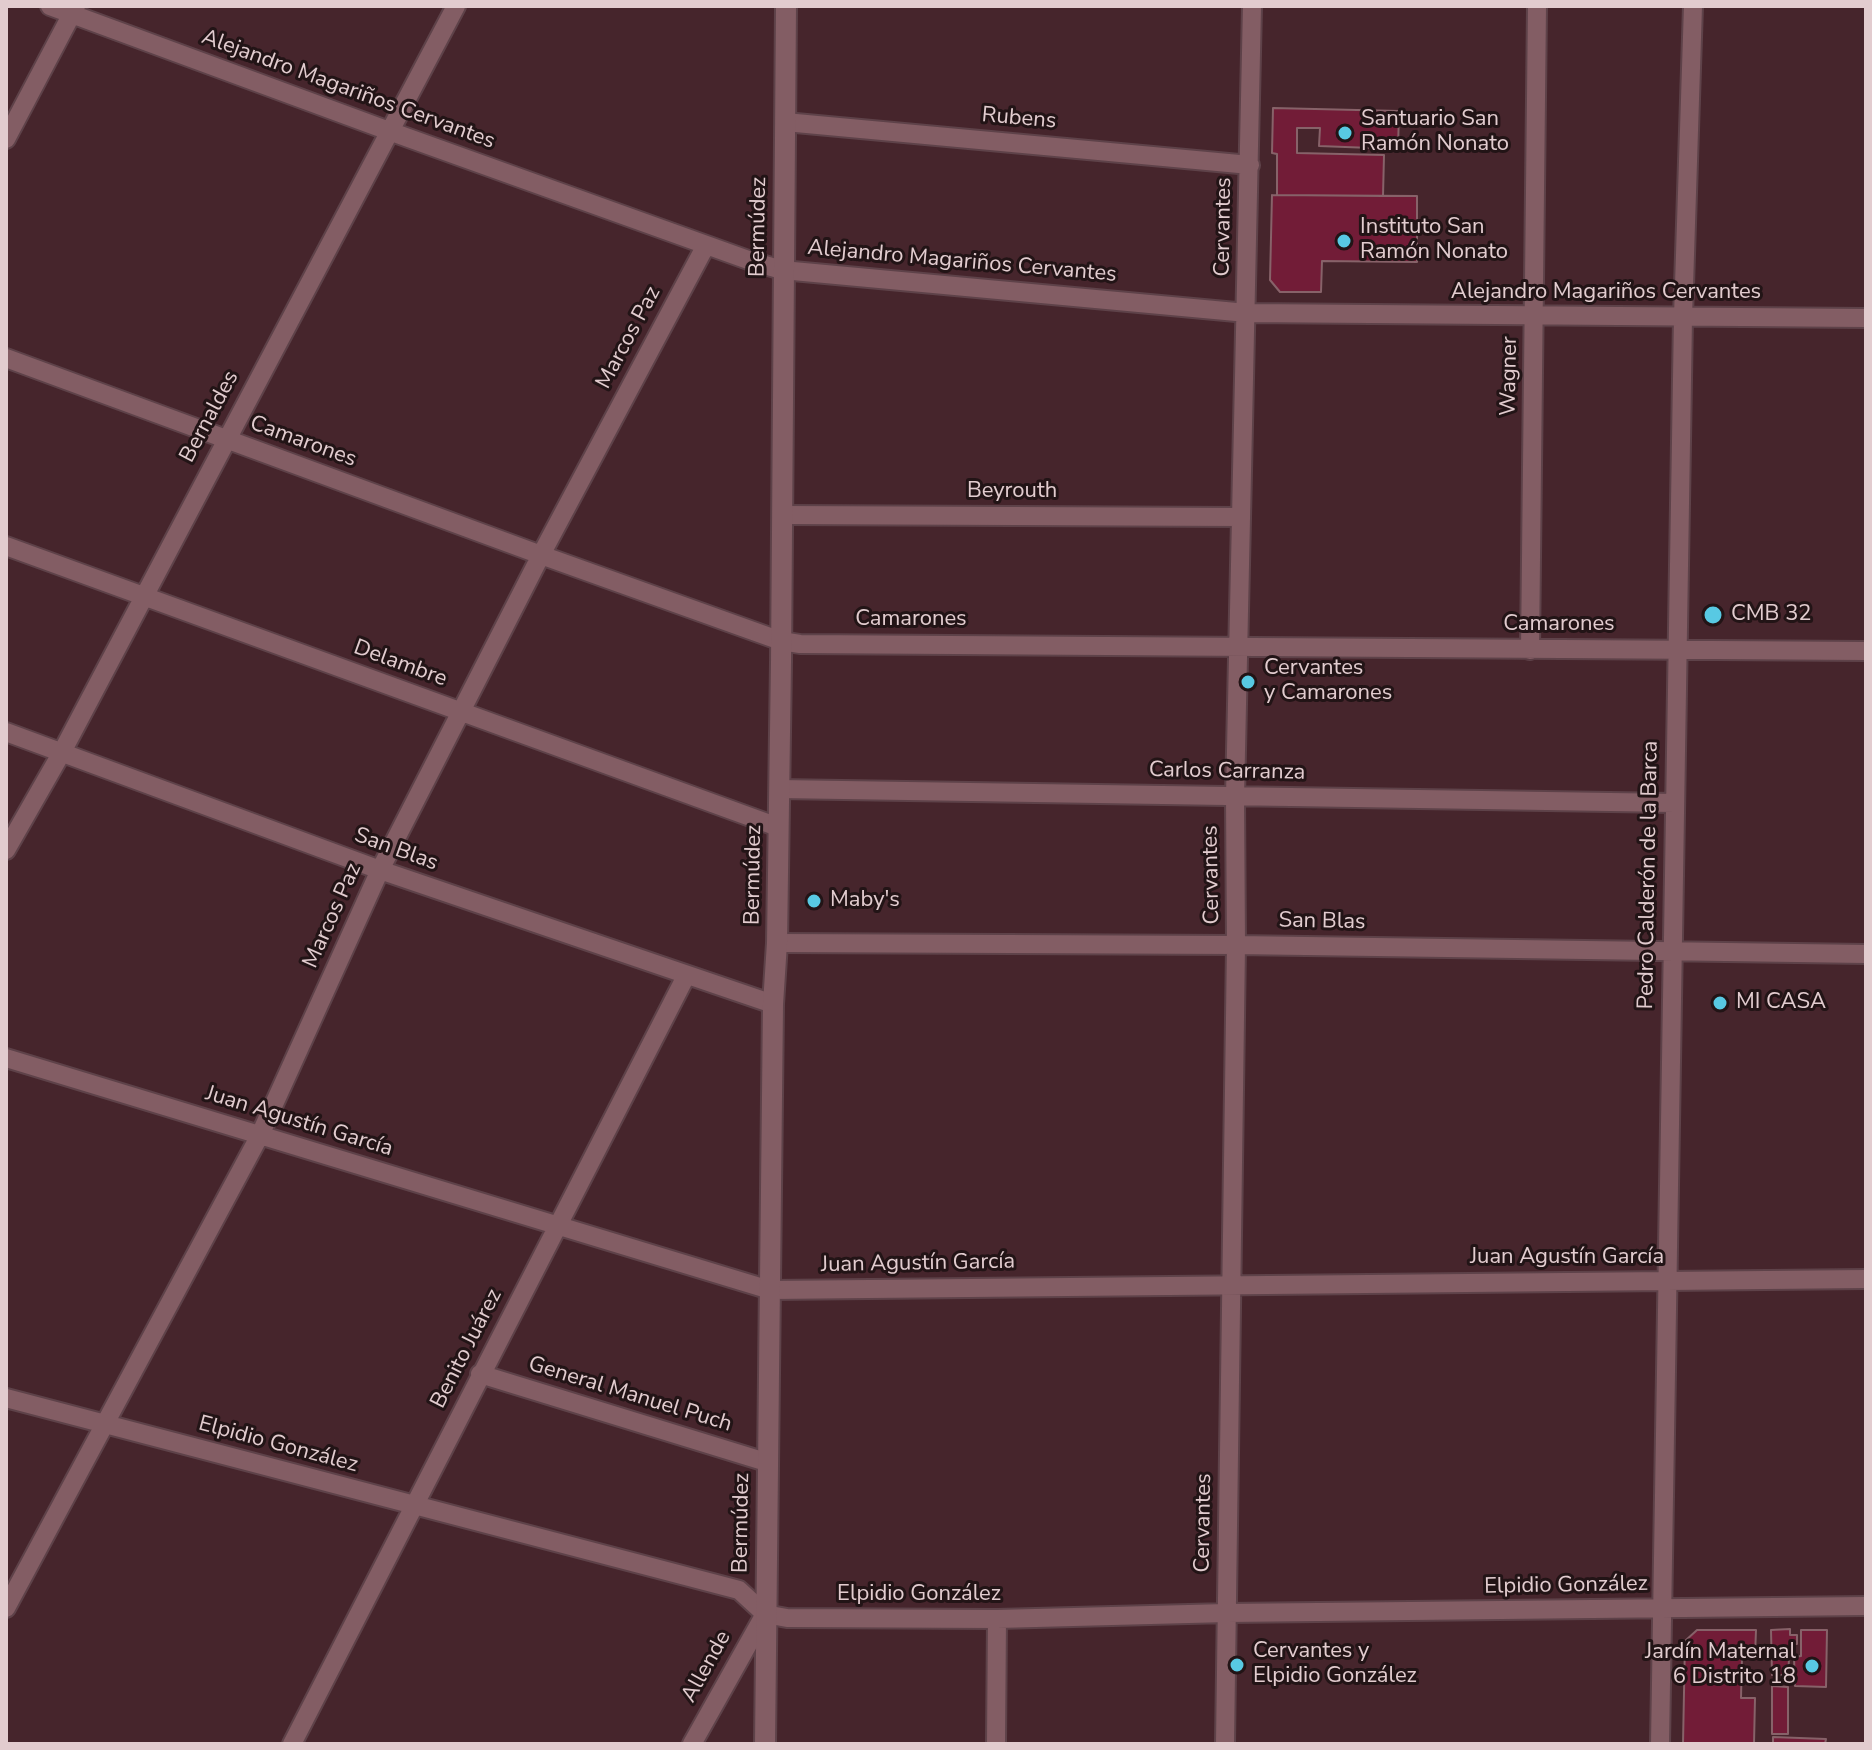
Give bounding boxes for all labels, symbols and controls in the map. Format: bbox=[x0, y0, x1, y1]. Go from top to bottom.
street label: Alejandro Magariños Cervantes bbox=[198, 25, 498, 155]
street label: Rubens bbox=[981, 103, 1057, 135]
place label: Santuario San Ramón Nonato bbox=[1361, 107, 1509, 158]
marker: Santuario San Ramón Nonato bbox=[1336, 124, 1354, 142]
street label: Bermúdez bbox=[745, 177, 773, 277]
street label: Cervantes bbox=[1210, 177, 1238, 277]
place label: Instituto San Ramón Nonato bbox=[1360, 215, 1508, 266]
marker: Instituto San Ramón Nonato bbox=[1335, 232, 1353, 250]
street label: Alejandro Magariños Cervantes bbox=[806, 235, 1118, 289]
street label: Alejandro Magariños Cervantes bbox=[1451, 280, 1761, 306]
street label: Marcos Paz bbox=[591, 282, 667, 394]
street label: Wagner bbox=[1496, 336, 1524, 416]
street label: Bernaldes bbox=[175, 367, 245, 467]
street label: Camarones bbox=[246, 411, 360, 473]
street label: Beyrouth bbox=[967, 479, 1057, 505]
place label: CMB 32 bbox=[1731, 602, 1812, 628]
marker: CMB 32 bbox=[1702, 604, 1724, 626]
street label: Camarones bbox=[855, 607, 967, 633]
street label: Camarones bbox=[1503, 612, 1615, 638]
street label: Delambre bbox=[350, 635, 450, 693]
place label: Cervantes y Camarones bbox=[1264, 656, 1392, 708]
marker: Cervantes y Camarones bbox=[1239, 673, 1257, 691]
street label: Pedro Calderón de la Barca bbox=[1633, 740, 1665, 1010]
street label: Carlos Carranza bbox=[1149, 757, 1305, 787]
street label: San Blas bbox=[351, 823, 441, 877]
street label: Bermúdez bbox=[740, 825, 768, 925]
street label: Cervantes bbox=[1198, 825, 1226, 925]
street label: Marcos Paz bbox=[298, 860, 368, 972]
place label: Maby's bbox=[830, 888, 900, 914]
marker: Maby's bbox=[805, 892, 823, 910]
street label: San Blas bbox=[1278, 908, 1366, 936]
place label: MI CASA bbox=[1736, 990, 1826, 1016]
marker: MI CASA bbox=[1711, 994, 1729, 1012]
street label: Juan Agustín García bbox=[202, 1081, 396, 1163]
street label: Juan Agustín García bbox=[1470, 1245, 1664, 1271]
street label: Juan Agustín García bbox=[821, 1249, 1015, 1279]
street label: Benito Juárez bbox=[426, 1285, 508, 1413]
street label: General Manuel Puch bbox=[525, 1351, 735, 1439]
street label: Elpidio González bbox=[195, 1411, 361, 1479]
street label: Bermúdez bbox=[728, 1473, 756, 1573]
street label: Cervantes bbox=[1190, 1473, 1218, 1573]
street label: Elpidio González bbox=[1484, 1571, 1648, 1601]
street label: Elpidio González bbox=[837, 1582, 1001, 1608]
street label: Allende bbox=[677, 1627, 737, 1707]
place label: Cervantes y Elpidio González bbox=[1253, 1639, 1417, 1690]
place label: Jardín Maternal 6 Distrito 18 bbox=[1645, 1640, 1796, 1692]
marker: Cervantes y Elpidio González bbox=[1228, 1656, 1246, 1674]
marker: Jardín Maternal 6 Distrito 18 bbox=[1803, 1657, 1821, 1675]

